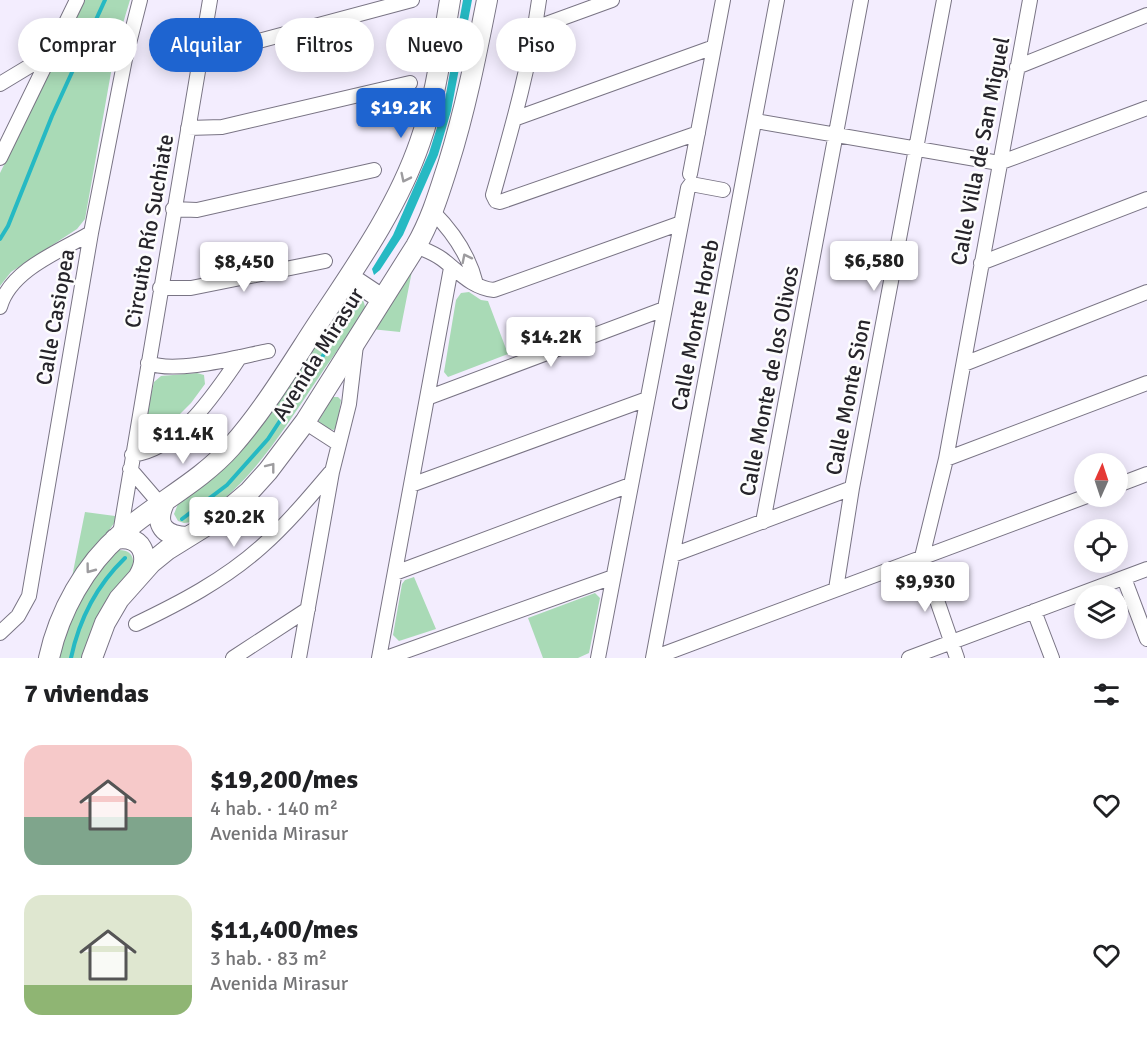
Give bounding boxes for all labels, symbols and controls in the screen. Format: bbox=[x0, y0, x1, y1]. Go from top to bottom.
chip: Comprar bbox=[18, 18, 137, 72]
chip: Alquilar bbox=[149, 18, 263, 72]
chip: Filtros bbox=[275, 18, 374, 72]
chip: Nuevo bbox=[386, 18, 484, 72]
chip: Piso bbox=[496, 18, 576, 72]
street label: Calle Villa de San Miguel bbox=[945, 34, 1015, 268]
pin: $19.2K bbox=[352, 88, 450, 139]
text: $19.2K bbox=[370, 95, 432, 120]
street label: Circuito Río Suchiate bbox=[119, 132, 179, 330]
one-way arrow bbox=[401, 172, 413, 183]
street label: Calle Monte Horeb bbox=[665, 237, 725, 413]
pin: $6,580 bbox=[825, 241, 923, 292]
pin: $8,450 bbox=[195, 242, 293, 293]
street label: Calle Casiopea bbox=[30, 247, 80, 387]
text: $6,580 bbox=[844, 248, 904, 273]
text: $8,450 bbox=[214, 249, 274, 274]
one-way arrow bbox=[462, 253, 474, 264]
street label: Calle Monte de los Olivos bbox=[733, 263, 805, 499]
street label: Avenida Mirasur bbox=[266, 282, 370, 426]
street label: Calle Monte Sion bbox=[820, 316, 876, 478]
pin: $14.2K bbox=[502, 317, 600, 368]
text: $14.2K bbox=[520, 324, 582, 349]
pin: $11.4K bbox=[134, 414, 232, 465]
text: $11.4K bbox=[152, 421, 214, 446]
north arrow bbox=[1074, 453, 1128, 507]
map controls bbox=[1074, 453, 1128, 639]
one-way arrow bbox=[264, 462, 275, 473]
pin: $20.2K bbox=[185, 497, 283, 548]
text: $20.2K bbox=[203, 504, 265, 529]
button: locate bbox=[1074, 519, 1128, 573]
one-way arrow bbox=[87, 562, 98, 573]
pin: $9,930 bbox=[876, 562, 974, 613]
text: $9,930 bbox=[895, 569, 955, 594]
button: layers bbox=[1074, 585, 1128, 639]
text: 7 viviendas bbox=[24, 678, 149, 710]
icon: filters bbox=[1090, 678, 1123, 711]
text: $19,200/mes bbox=[210, 764, 358, 796]
icon: home bbox=[72, 769, 144, 841]
icon: heart bbox=[1090, 789, 1123, 822]
text: 4 hab. · 140 m² bbox=[210, 796, 338, 821]
text: Avenida Mirasur bbox=[210, 821, 348, 846]
text: $11,400/mes bbox=[210, 914, 358, 946]
icon: home bbox=[72, 919, 144, 991]
icon: heart bbox=[1090, 939, 1123, 972]
text: 3 hab. · 83 m² bbox=[210, 946, 327, 971]
text: Avenida Mirasur bbox=[210, 971, 348, 996]

